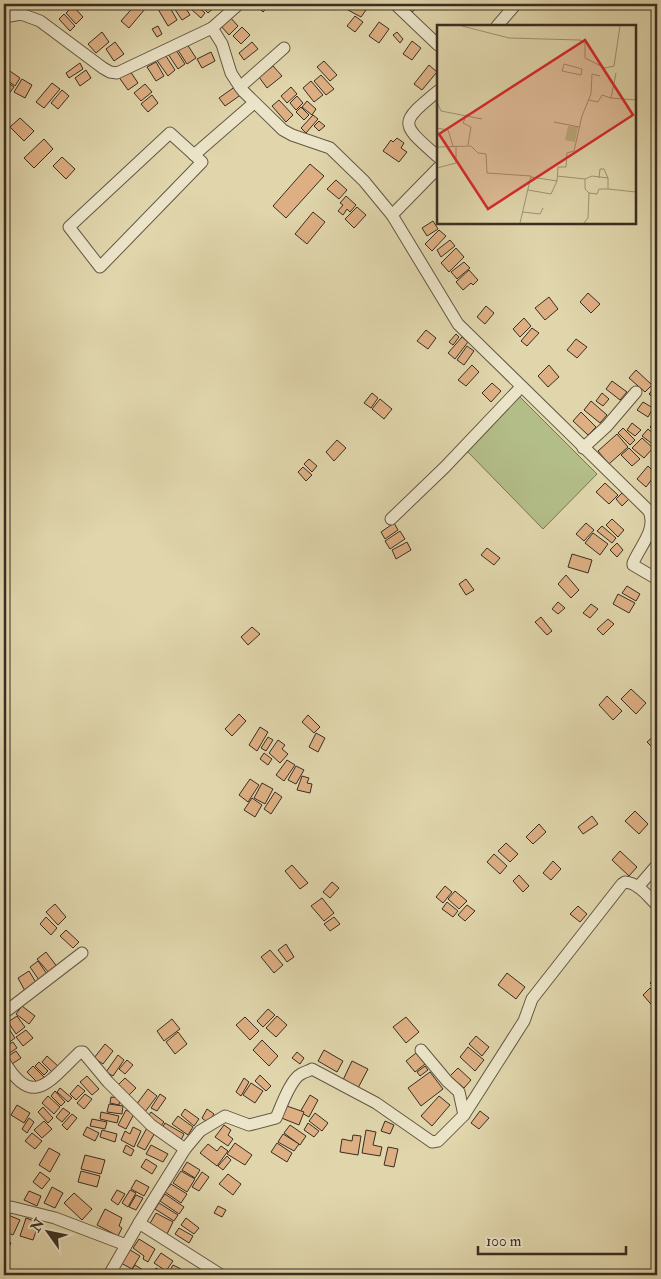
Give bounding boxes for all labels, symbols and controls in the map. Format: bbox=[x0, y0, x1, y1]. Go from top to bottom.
inset map bbox=[437, 25, 636, 224]
north arrow bbox=[22, 1206, 72, 1256]
text: N bbox=[26, 1215, 48, 1236]
scale bar bbox=[478, 1224, 626, 1256]
text: 100 m bbox=[486, 1232, 522, 1251]

